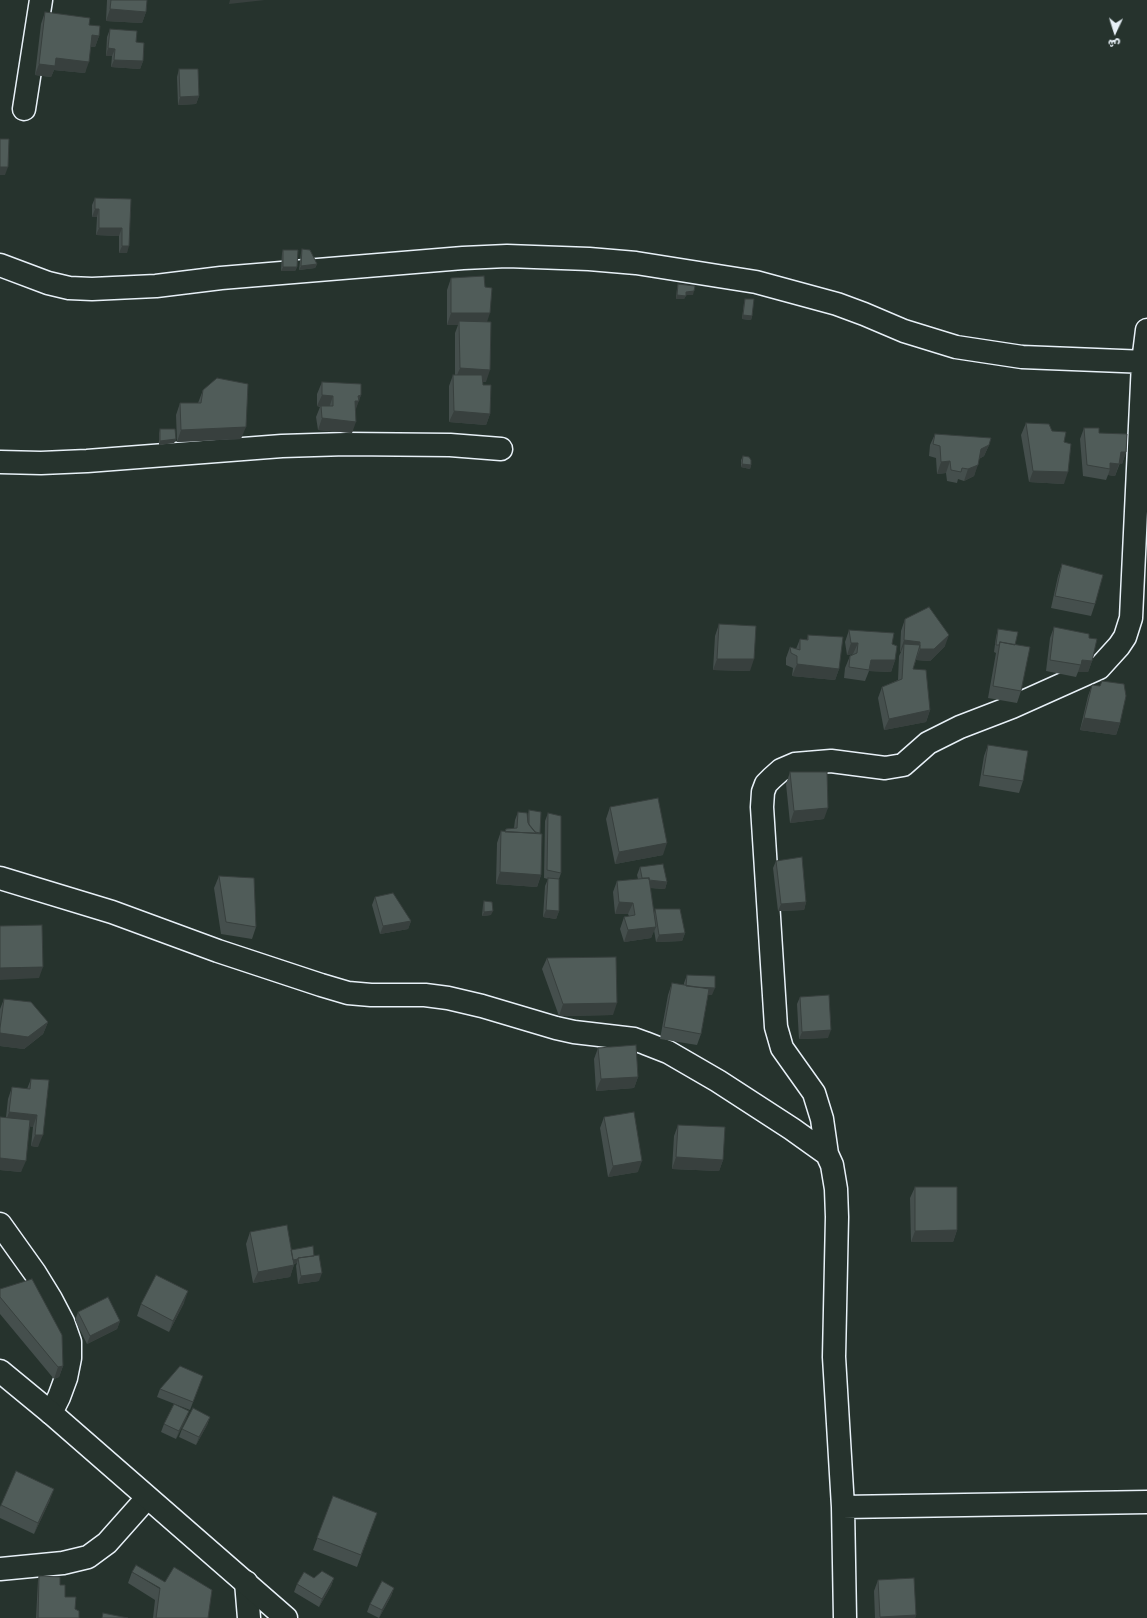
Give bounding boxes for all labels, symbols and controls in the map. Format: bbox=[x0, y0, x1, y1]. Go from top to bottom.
north arrow bbox=[1095, 12, 1135, 52]
text: ش bbox=[1108, 37, 1121, 51]

